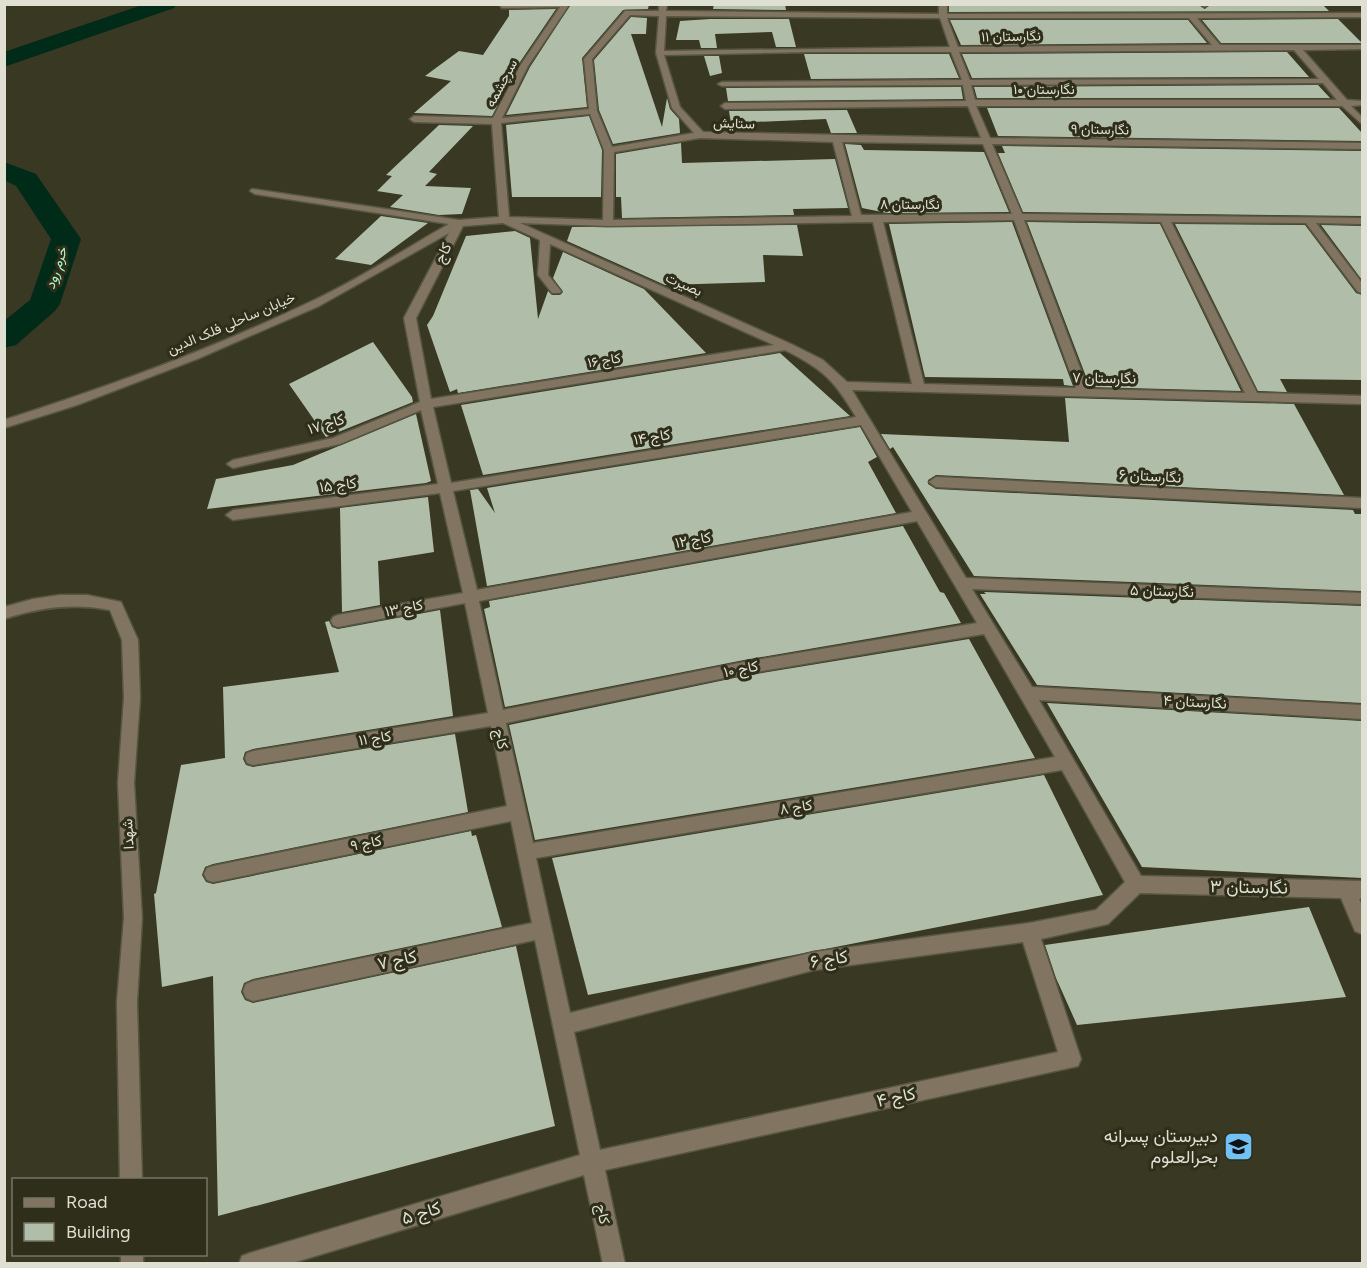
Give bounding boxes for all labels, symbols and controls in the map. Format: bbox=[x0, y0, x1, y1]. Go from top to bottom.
street label: نگارستان ۱۱ bbox=[981, 27, 1041, 46]
street label: سرچشمه bbox=[482, 56, 522, 111]
street label: نگارستان ۱۰ bbox=[1013, 81, 1075, 98]
street label: ستایش bbox=[713, 114, 755, 133]
street label: نگارستان ۹ bbox=[1071, 120, 1129, 139]
street label: نگارستان ۸ bbox=[880, 196, 940, 213]
street label: کاج bbox=[430, 239, 458, 267]
water label: خرم رود bbox=[42, 244, 72, 292]
street label: بصیرت bbox=[663, 269, 705, 300]
street label: خیابان ساحلی فلک الدین bbox=[165, 289, 298, 358]
street label: کاج ۱۶ bbox=[586, 349, 622, 373]
street label: نگارستان ۷ bbox=[1072, 368, 1136, 388]
street label: کاج ۱۷ bbox=[305, 410, 347, 440]
street label: کاج ۱۴ bbox=[632, 425, 672, 451]
street label: نگارستان ۶ bbox=[1118, 465, 1182, 487]
street label: کاج ۱۵ bbox=[318, 474, 358, 498]
street label: کاج ۱۲ bbox=[673, 528, 713, 554]
street label: نگارستان ۵ bbox=[1130, 581, 1194, 601]
street label: کاج ۱۳ bbox=[383, 595, 425, 622]
street label: کاج ۱۰ bbox=[722, 657, 761, 683]
street label: نگارستان ۴ bbox=[1163, 691, 1227, 713]
street label: کاج ۱۱ bbox=[357, 726, 393, 751]
street label: کاج bbox=[488, 727, 512, 752]
street label: کاج ۸ bbox=[778, 795, 814, 820]
street label: شهدا bbox=[118, 818, 138, 850]
street label: کاج ۹ bbox=[349, 831, 384, 857]
street label: نگارستان ۳ bbox=[1210, 875, 1288, 899]
street label: کاج ۷ bbox=[375, 945, 419, 976]
street label: کاج ۶ bbox=[809, 945, 850, 974]
street label: کاج ۴ bbox=[874, 1082, 918, 1113]
place label: دبیرستان پسرانه بحرالعلوم bbox=[1104, 1125, 1218, 1169]
school or university icon: دبیرستان پسرانه بحرالعلوم bbox=[1223, 1130, 1255, 1162]
legend bbox=[12, 1178, 207, 1256]
text: Road bbox=[66, 1191, 107, 1213]
street label: کاج ۵ bbox=[399, 1197, 444, 1230]
street label: کاج bbox=[590, 1202, 614, 1227]
text: Building bbox=[66, 1221, 131, 1243]

